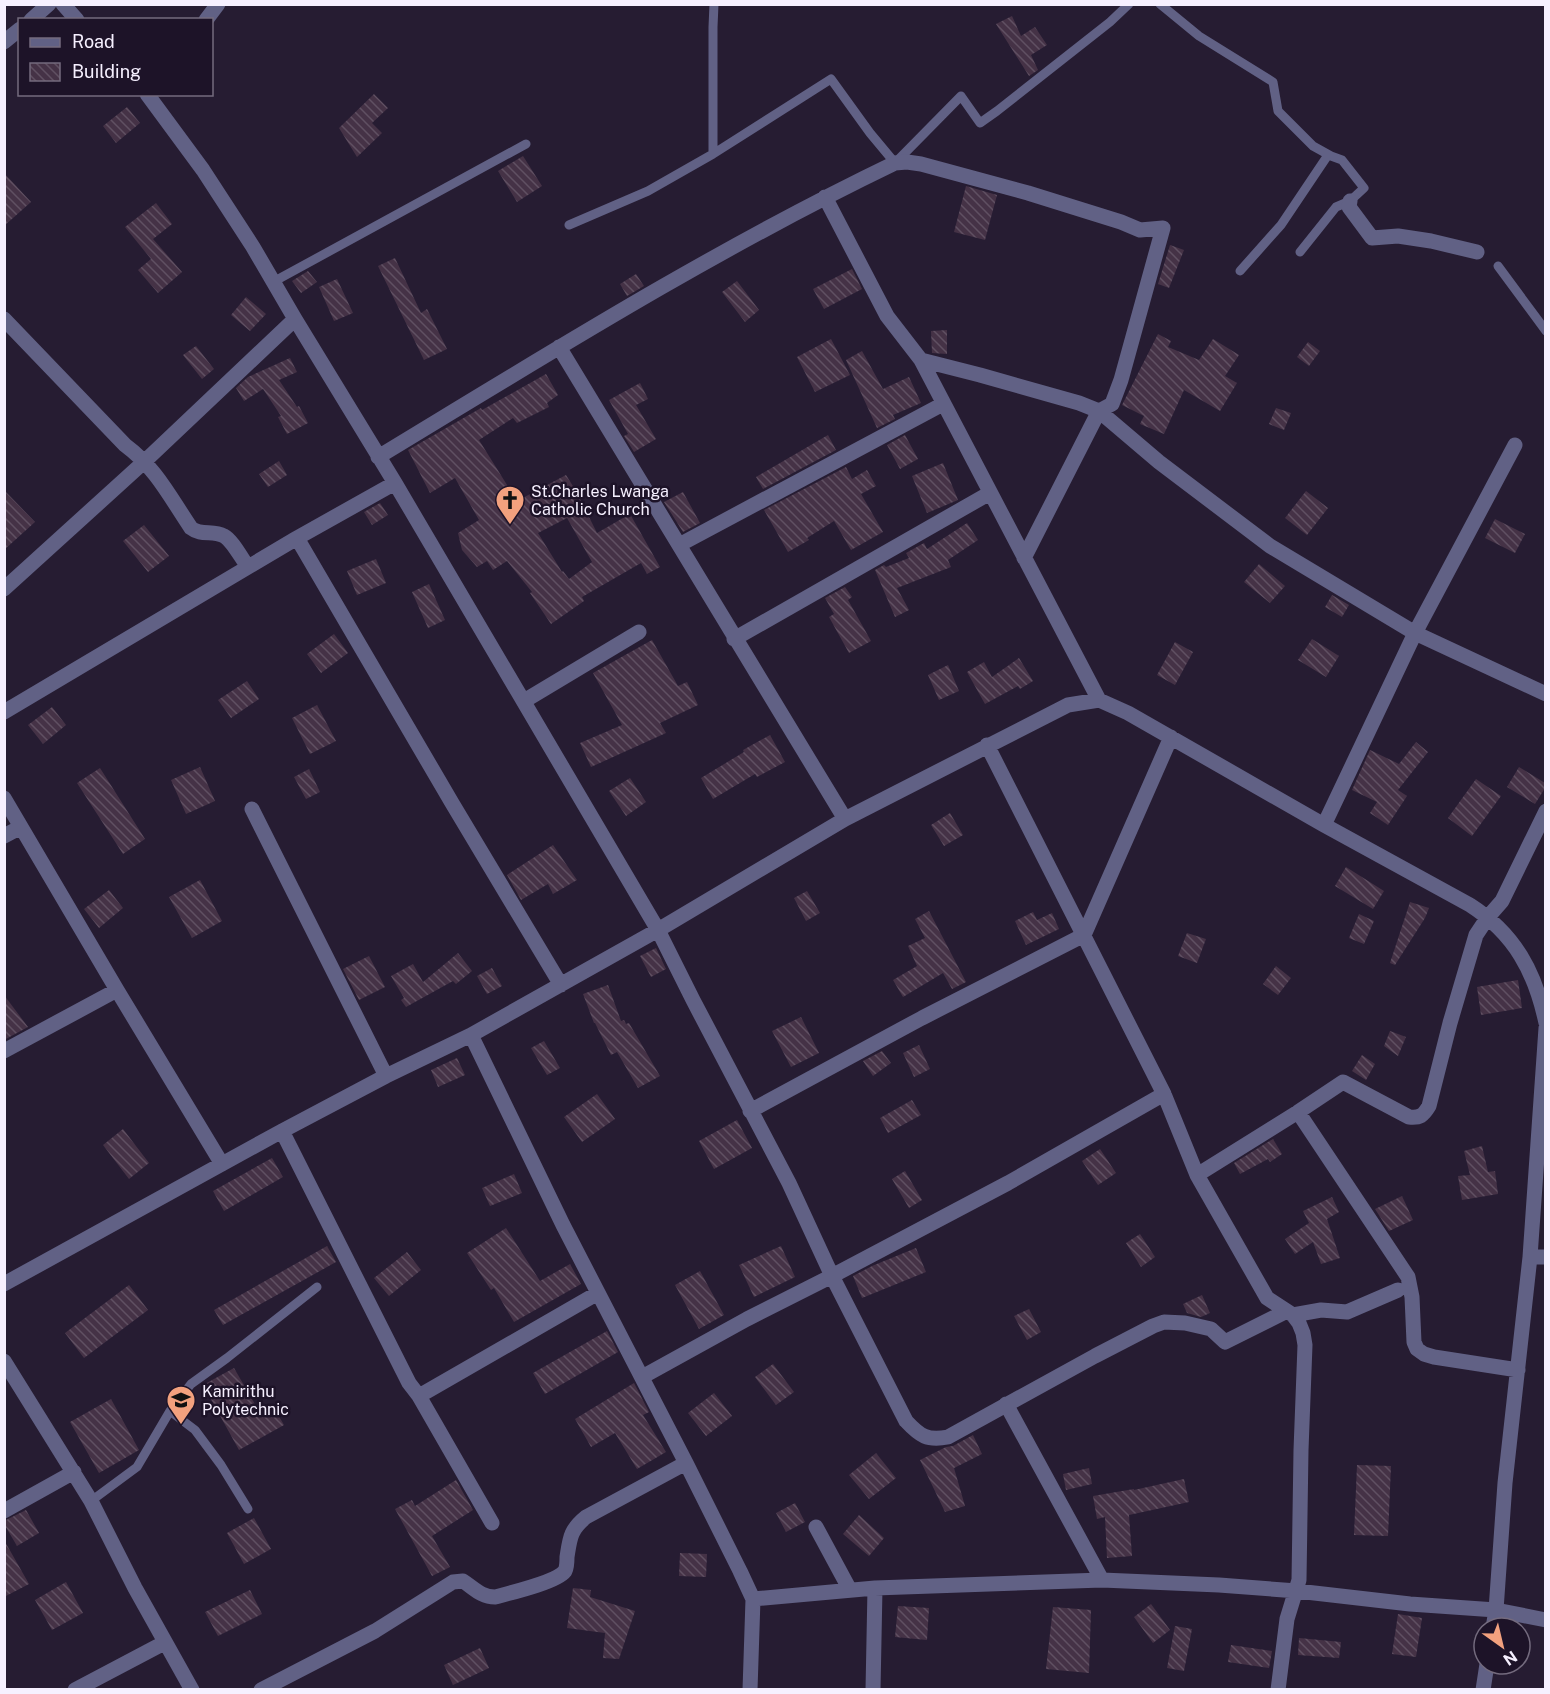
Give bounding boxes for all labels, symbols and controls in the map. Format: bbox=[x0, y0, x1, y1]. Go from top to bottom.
legend bbox=[18, 18, 213, 96]
text: Road bbox=[72, 31, 115, 52]
text: Building bbox=[72, 61, 141, 82]
place label: St.Charles Lwanga Catholic Church bbox=[531, 482, 669, 519]
church icon: St.Charles Lwanga Catholic Church bbox=[494, 484, 526, 526]
place label: Kamirithu Polytechnic bbox=[202, 1382, 289, 1419]
school or university icon: Kamirithu Polytechnic bbox=[165, 1384, 197, 1426]
north arrow bbox=[1472, 1616, 1532, 1676]
text: N bbox=[1500, 1647, 1521, 1669]

